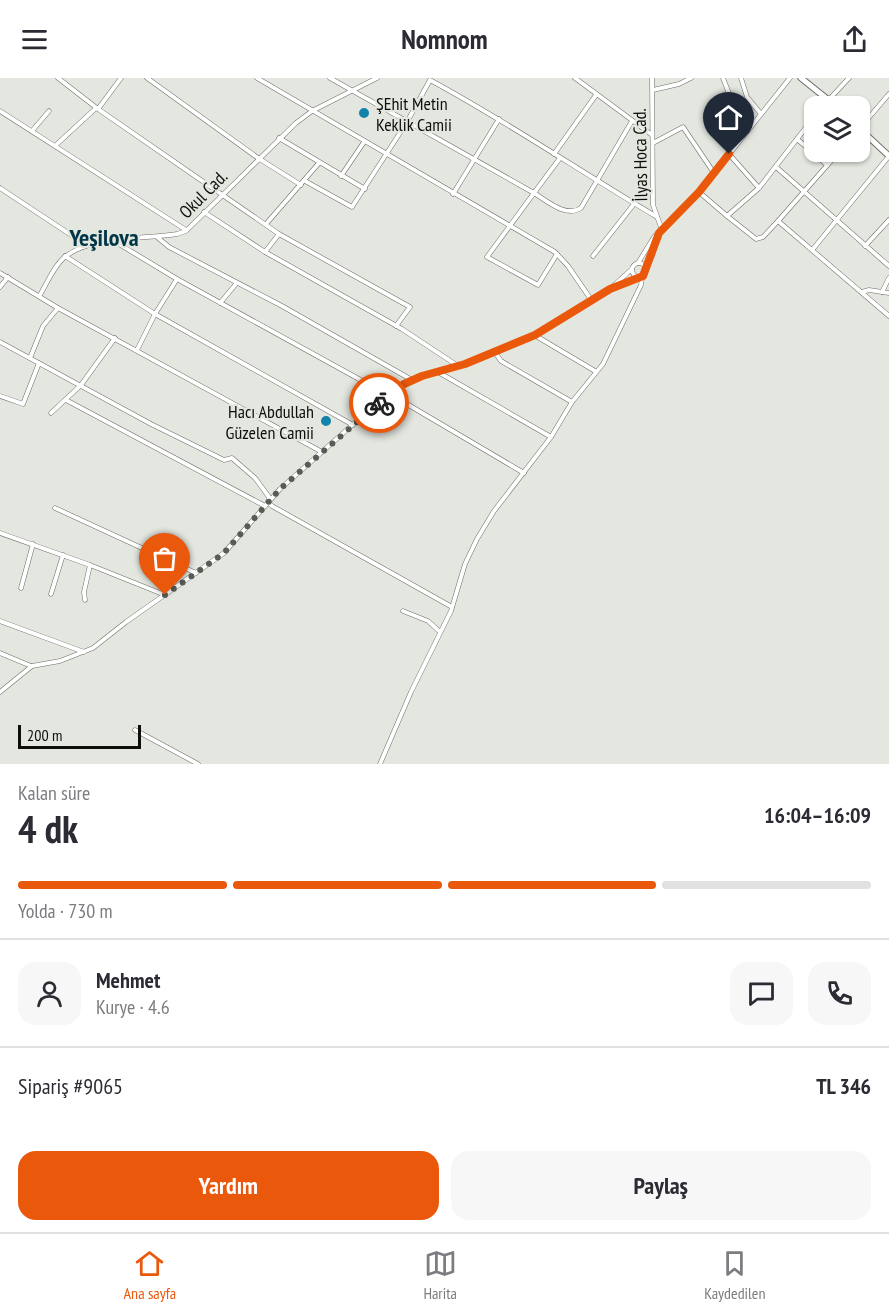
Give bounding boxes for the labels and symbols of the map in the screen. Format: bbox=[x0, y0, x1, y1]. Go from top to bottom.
place label: ŞEhit Metin Keklik Camii bbox=[376, 92, 452, 136]
pin bbox=[703, 92, 754, 154]
marker: ŞEhit Metin Keklik Camii bbox=[357, 106, 371, 120]
street label: İlyas Hoca Cad. bbox=[628, 108, 652, 202]
street label: Okul Cad. bbox=[174, 165, 232, 223]
district label: Yeşilova bbox=[68, 222, 139, 253]
courier bbox=[349, 373, 409, 433]
place label: Hacı Abdullah Güzelen Camii bbox=[226, 400, 314, 444]
marker: Hacı Abdullah Güzelen Camii bbox=[319, 414, 333, 428]
pin bbox=[139, 533, 190, 595]
scale bar bbox=[18, 722, 141, 750]

